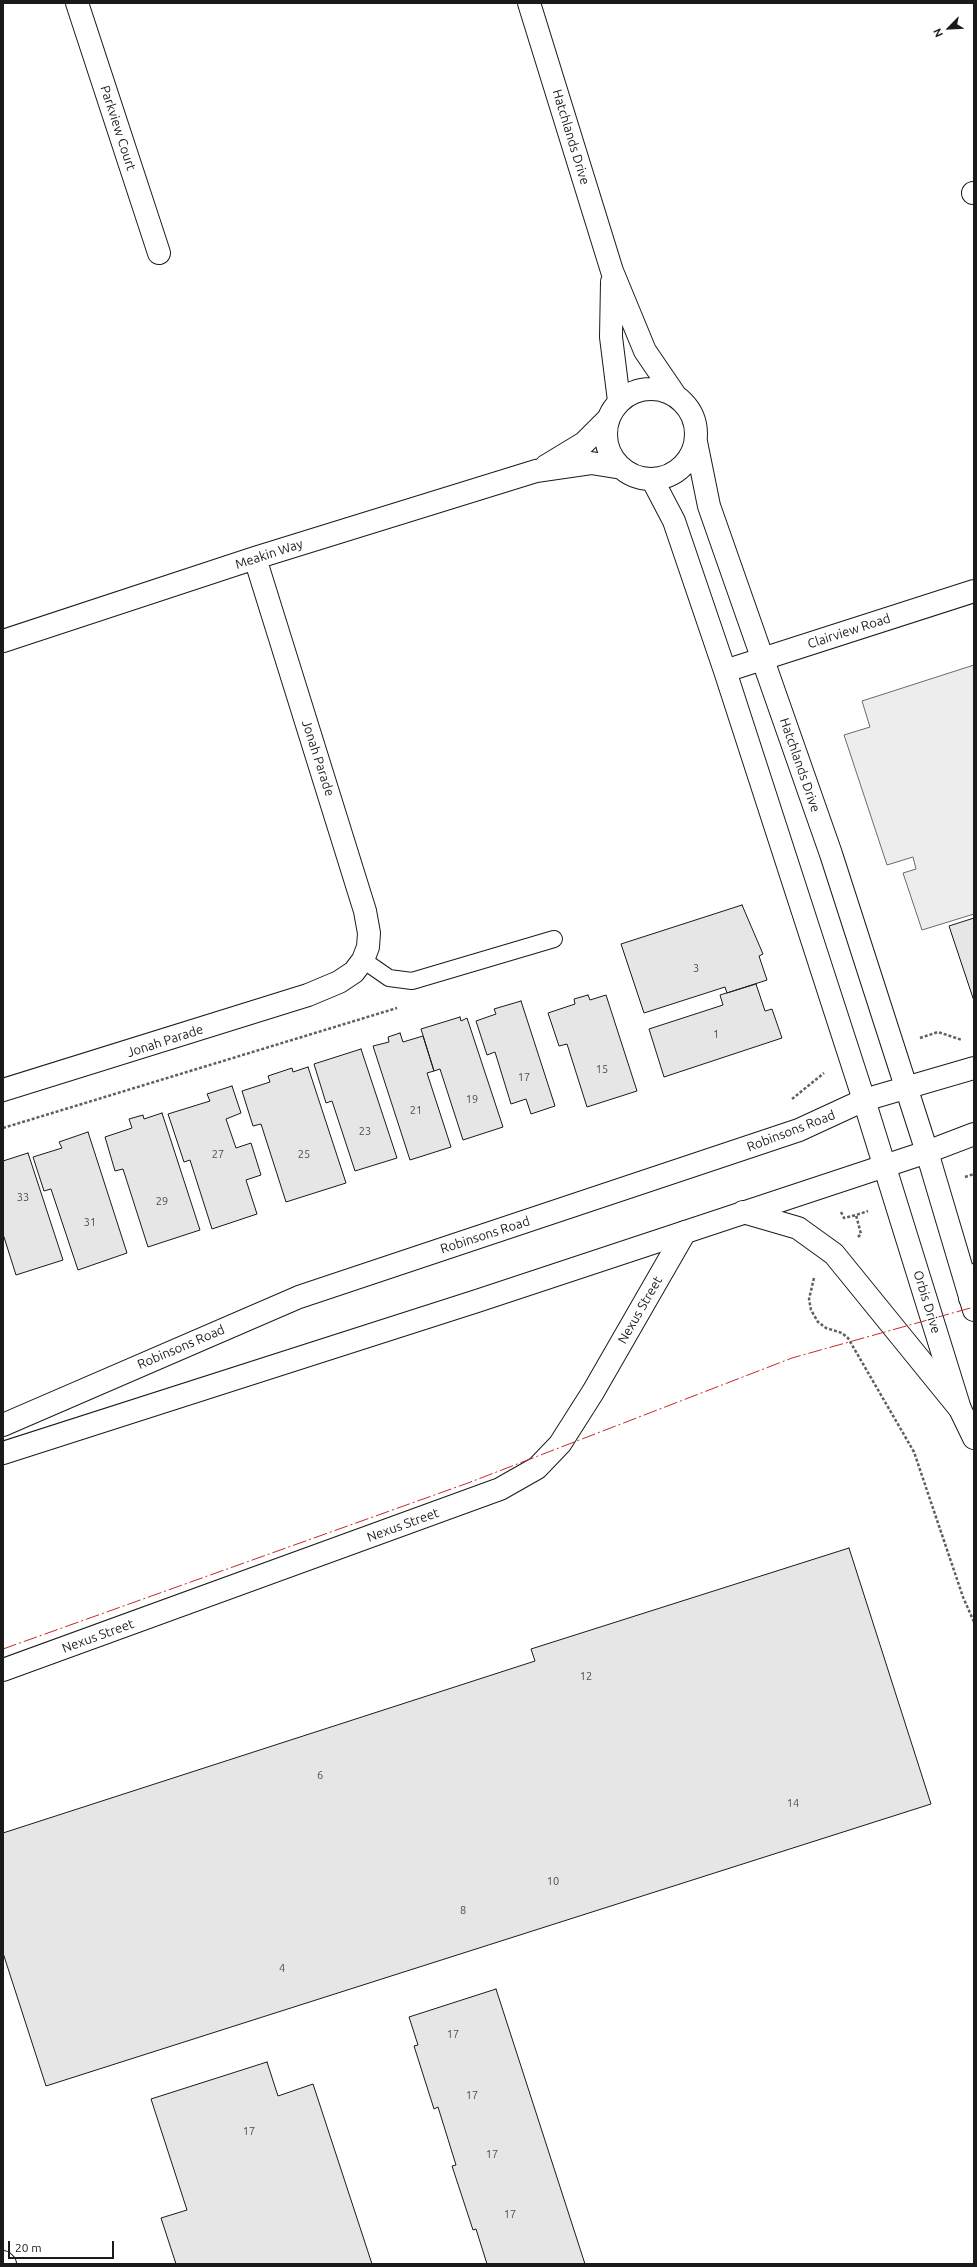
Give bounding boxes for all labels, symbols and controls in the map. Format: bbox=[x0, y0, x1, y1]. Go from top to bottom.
north arrow bbox=[929, 8, 969, 48]
text: N bbox=[931, 27, 945, 39]
street label: Parkview Court bbox=[97, 83, 139, 173]
street label: Hatchlands Drive bbox=[549, 87, 593, 187]
street label: Meakin Way bbox=[233, 536, 305, 572]
street label: Clairview Road bbox=[806, 610, 892, 652]
street label: Hatchlands Drive bbox=[777, 716, 823, 814]
street label: Jonah Parade bbox=[298, 718, 338, 798]
house number: 3 bbox=[693, 961, 699, 975]
street label: Jonah Parade bbox=[125, 1021, 205, 1061]
house number: 1 bbox=[713, 1027, 719, 1041]
house number: 15 bbox=[596, 1062, 608, 1076]
house number: 17 bbox=[518, 1070, 530, 1084]
house number: 19 bbox=[466, 1092, 478, 1106]
house number: 21 bbox=[410, 1103, 422, 1117]
street label: Robinsons Road bbox=[745, 1107, 837, 1155]
house number: 23 bbox=[359, 1124, 371, 1138]
house number: 27 bbox=[212, 1147, 224, 1161]
house number: 25 bbox=[298, 1147, 310, 1161]
house number: 33 bbox=[17, 1190, 29, 1204]
house number: 29 bbox=[156, 1194, 168, 1208]
street label: Robinsons Road bbox=[438, 1213, 532, 1257]
house number: 31 bbox=[84, 1215, 96, 1229]
street label: Orbis Drive bbox=[910, 1269, 944, 1335]
street label: Nexus Street bbox=[614, 1273, 666, 1347]
street label: Robinsons Road bbox=[135, 1322, 227, 1372]
street label: Nexus Street bbox=[365, 1505, 441, 1545]
street label: Nexus Street bbox=[60, 1616, 136, 1656]
house number: 12 bbox=[580, 1669, 592, 1683]
house number: 6 bbox=[317, 1768, 323, 1782]
house number: 14 bbox=[787, 1796, 799, 1810]
house number: 10 bbox=[547, 1874, 559, 1888]
house number: 8 bbox=[460, 1903, 466, 1917]
house number: 4 bbox=[279, 1961, 285, 1975]
house number: 17 bbox=[447, 2027, 459, 2041]
house number: 17 bbox=[466, 2088, 478, 2102]
house number: 17 bbox=[243, 2124, 255, 2138]
house number: 17 bbox=[486, 2147, 498, 2161]
house number: 17 bbox=[504, 2207, 516, 2221]
scale bar bbox=[10, 2233, 116, 2259]
text: 20 m bbox=[15, 2241, 42, 2254]

